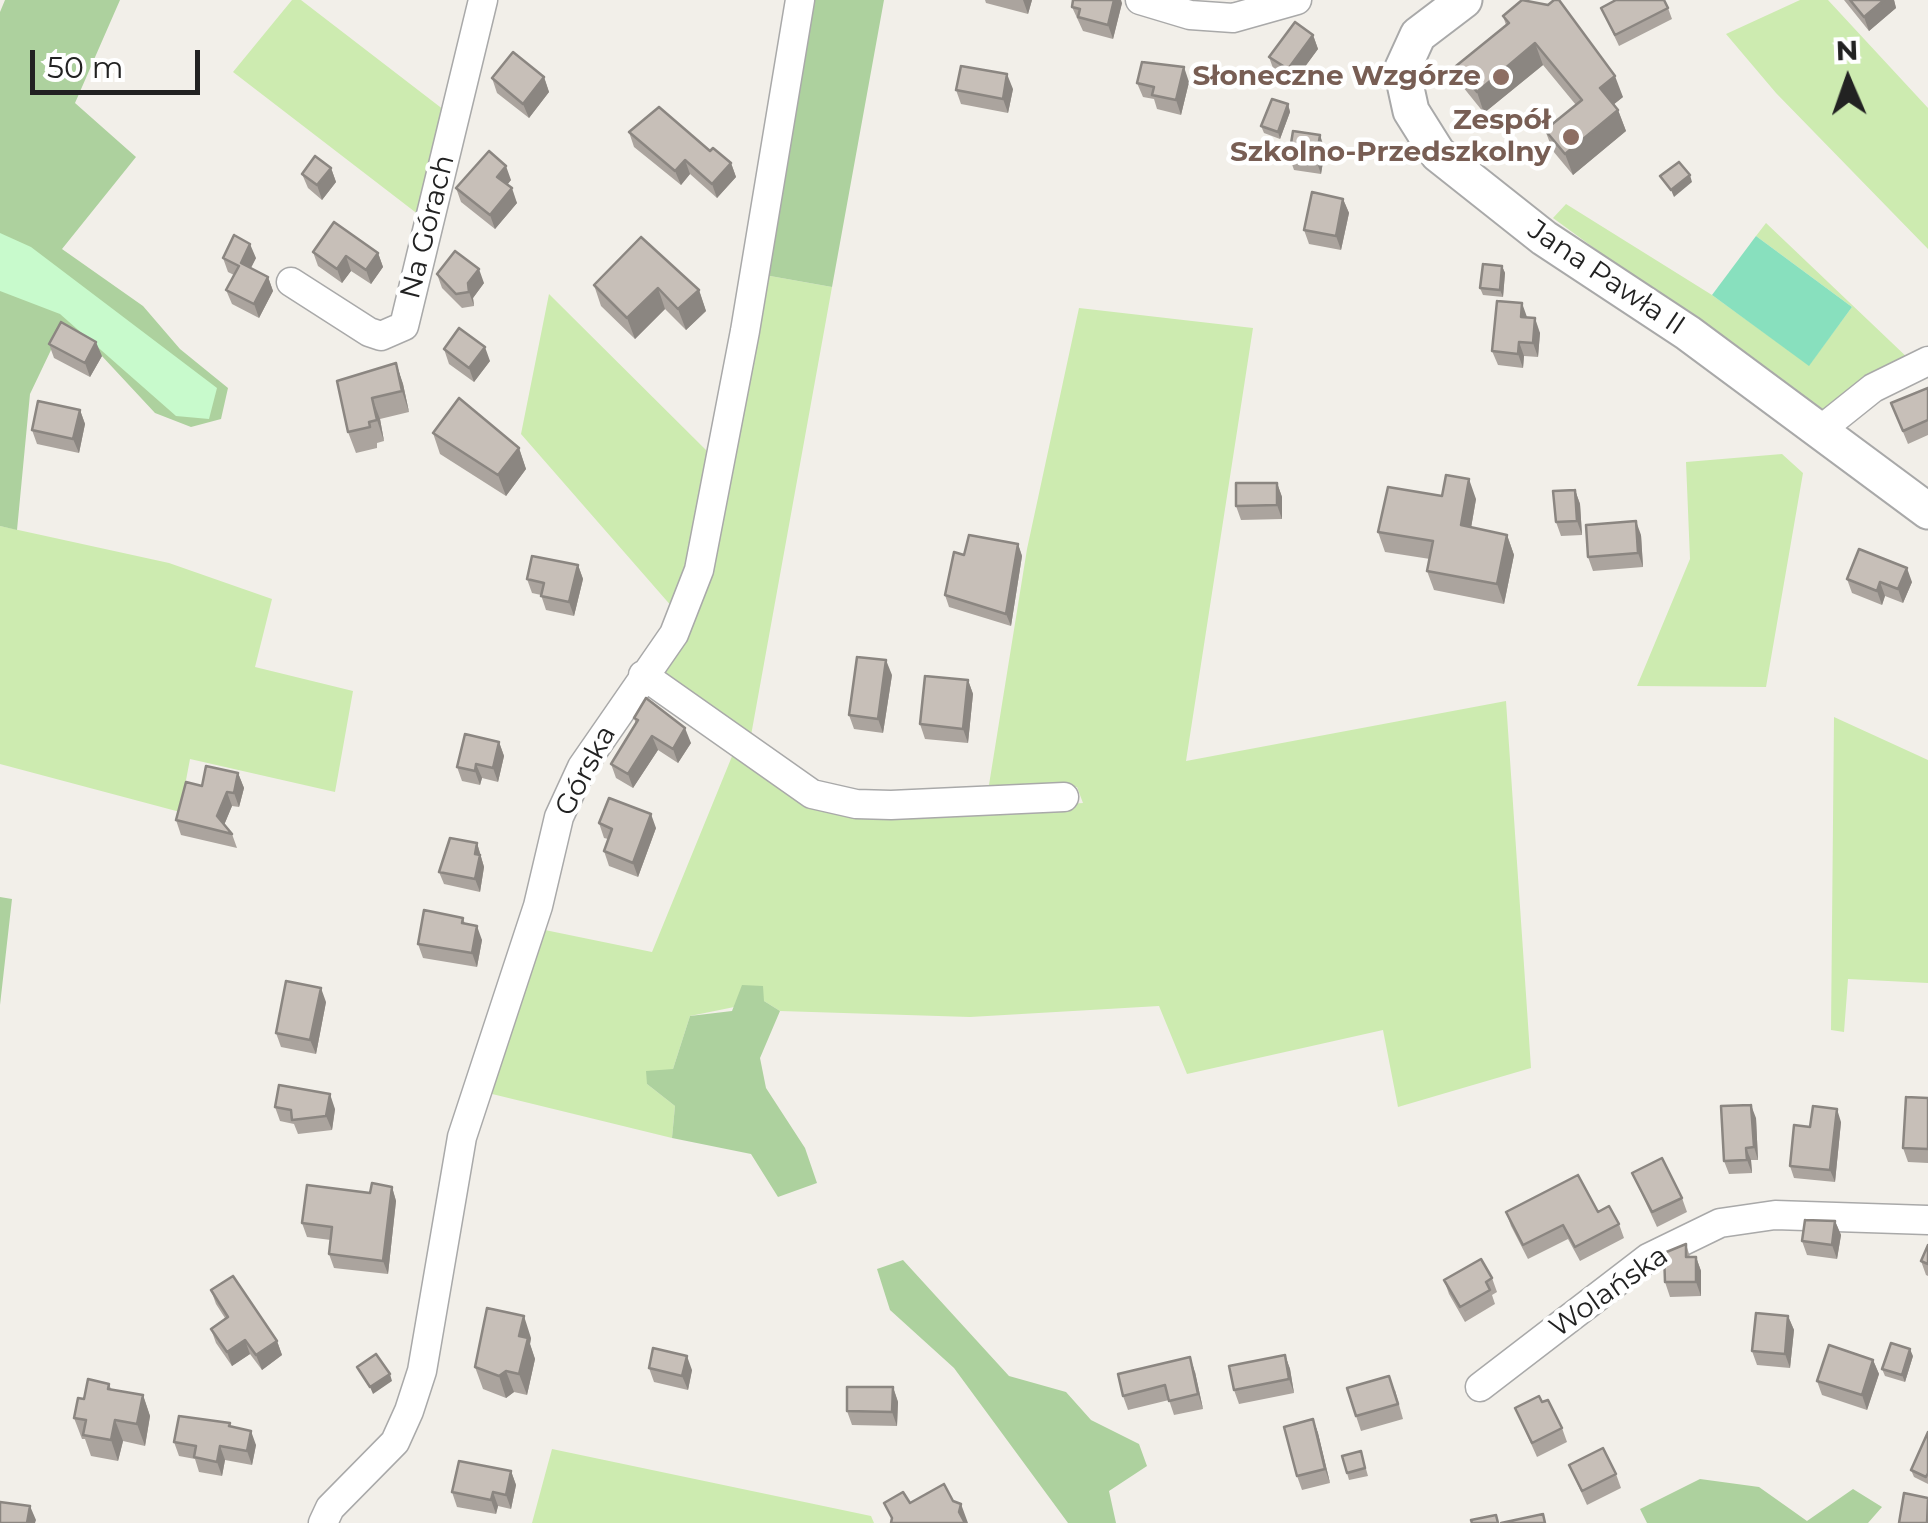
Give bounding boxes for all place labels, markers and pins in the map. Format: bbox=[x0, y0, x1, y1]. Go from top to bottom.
place label: Słoneczne Wzgórze bbox=[1192, 60, 1481, 94]
marker: Słoneczne Wzgórze bbox=[1490, 66, 1512, 88]
place label: Zespół Szkolno-Przedszkolny bbox=[1230, 104, 1551, 170]
marker: Zespół Szkolno-Przedszkolny bbox=[1560, 126, 1582, 148]

